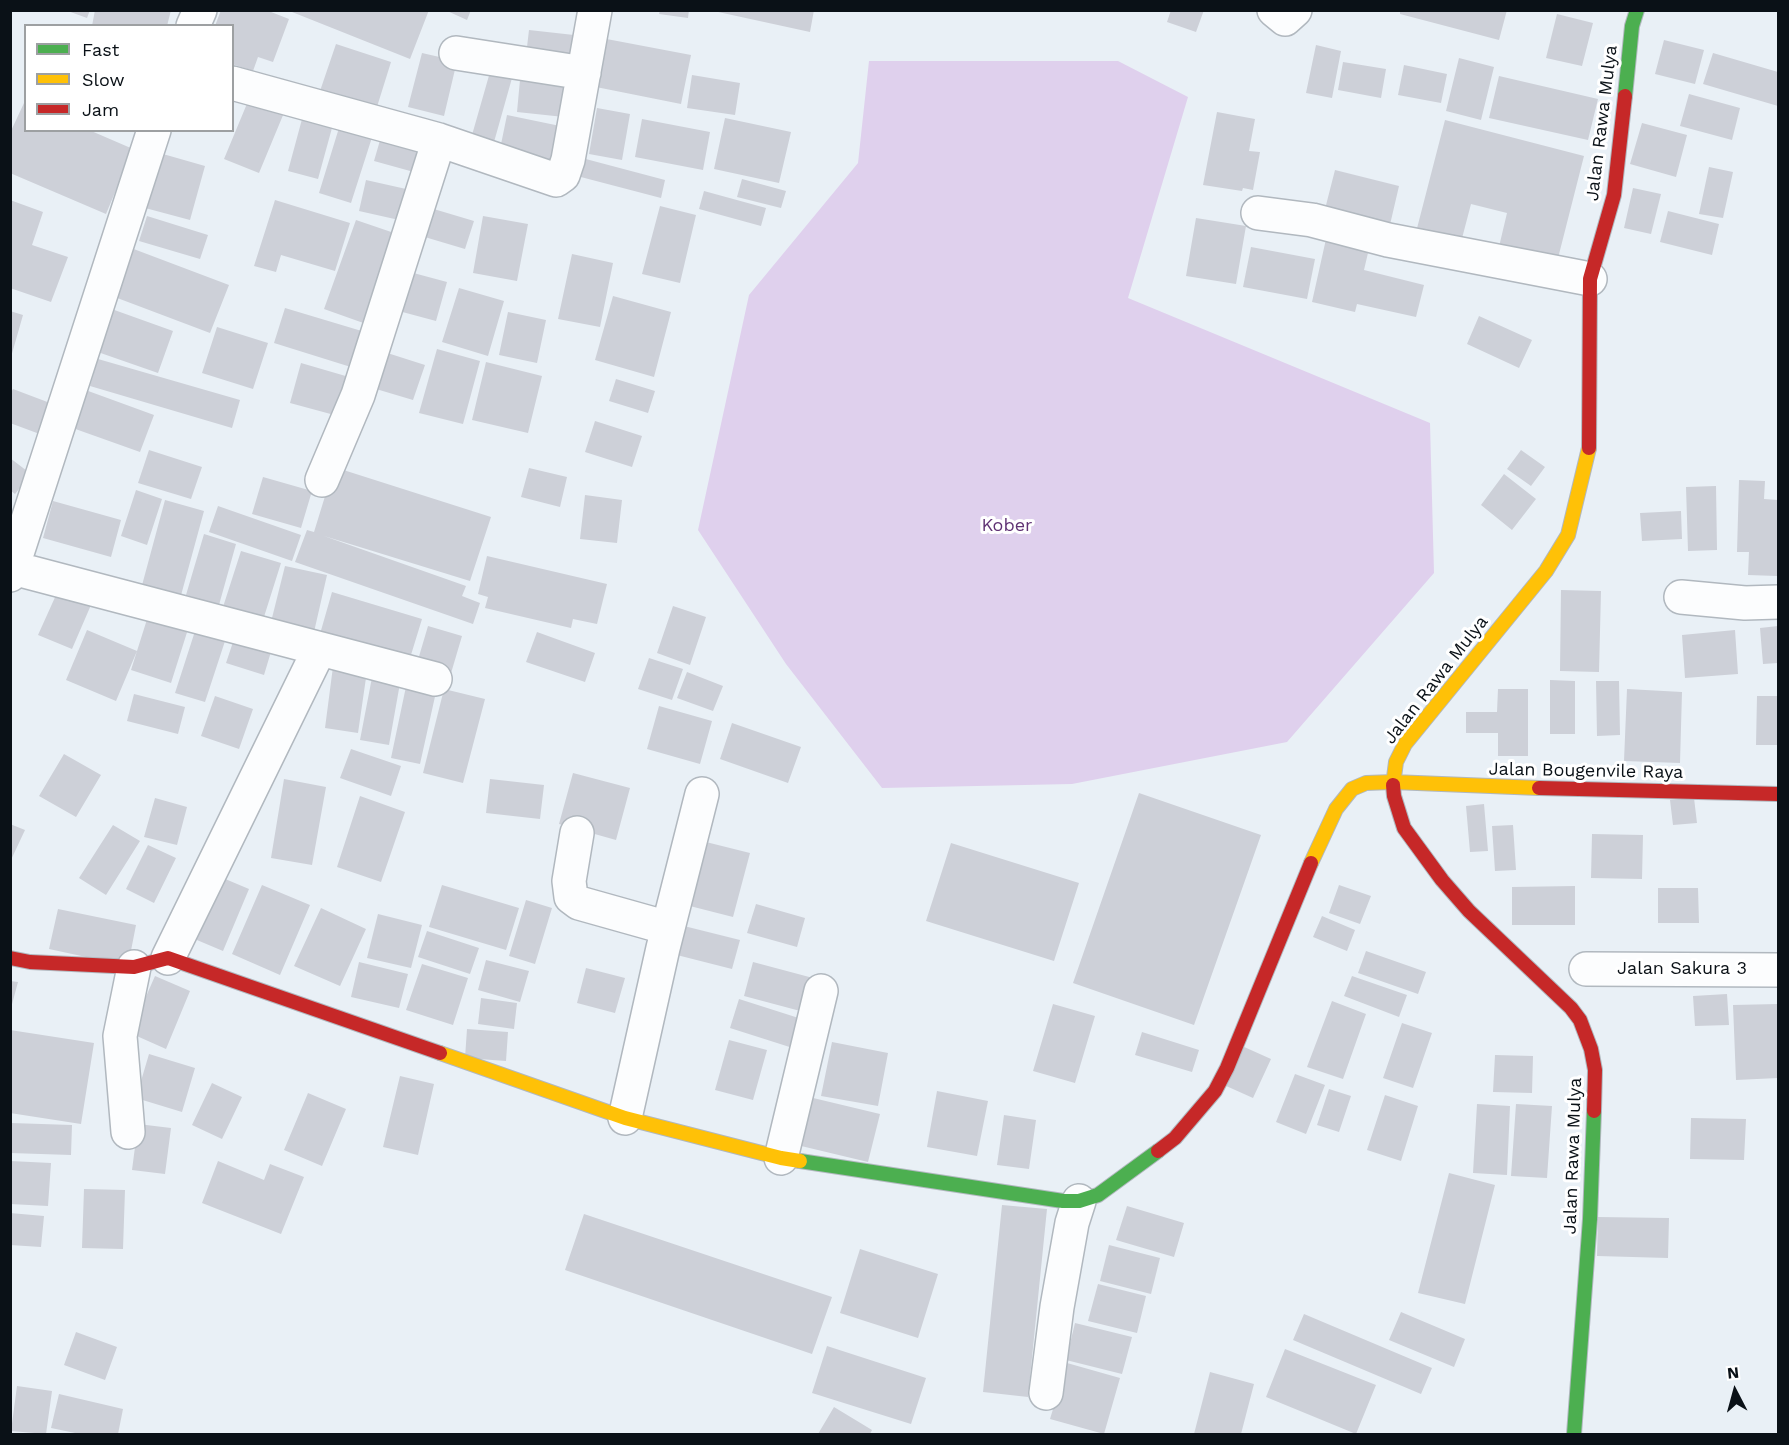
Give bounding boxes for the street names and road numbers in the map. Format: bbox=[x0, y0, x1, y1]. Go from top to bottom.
street label: Jalan Rawa Mulya bbox=[1582, 44, 1622, 202]
street label: Jalan Rawa Mulya bbox=[1379, 612, 1493, 748]
street label: Jalan Bougenvile Raya bbox=[1489, 759, 1683, 783]
street label: Jalan Sakura 3 bbox=[1617, 958, 1747, 980]
street label: Jalan Rawa Mulya bbox=[1559, 1077, 1587, 1235]

